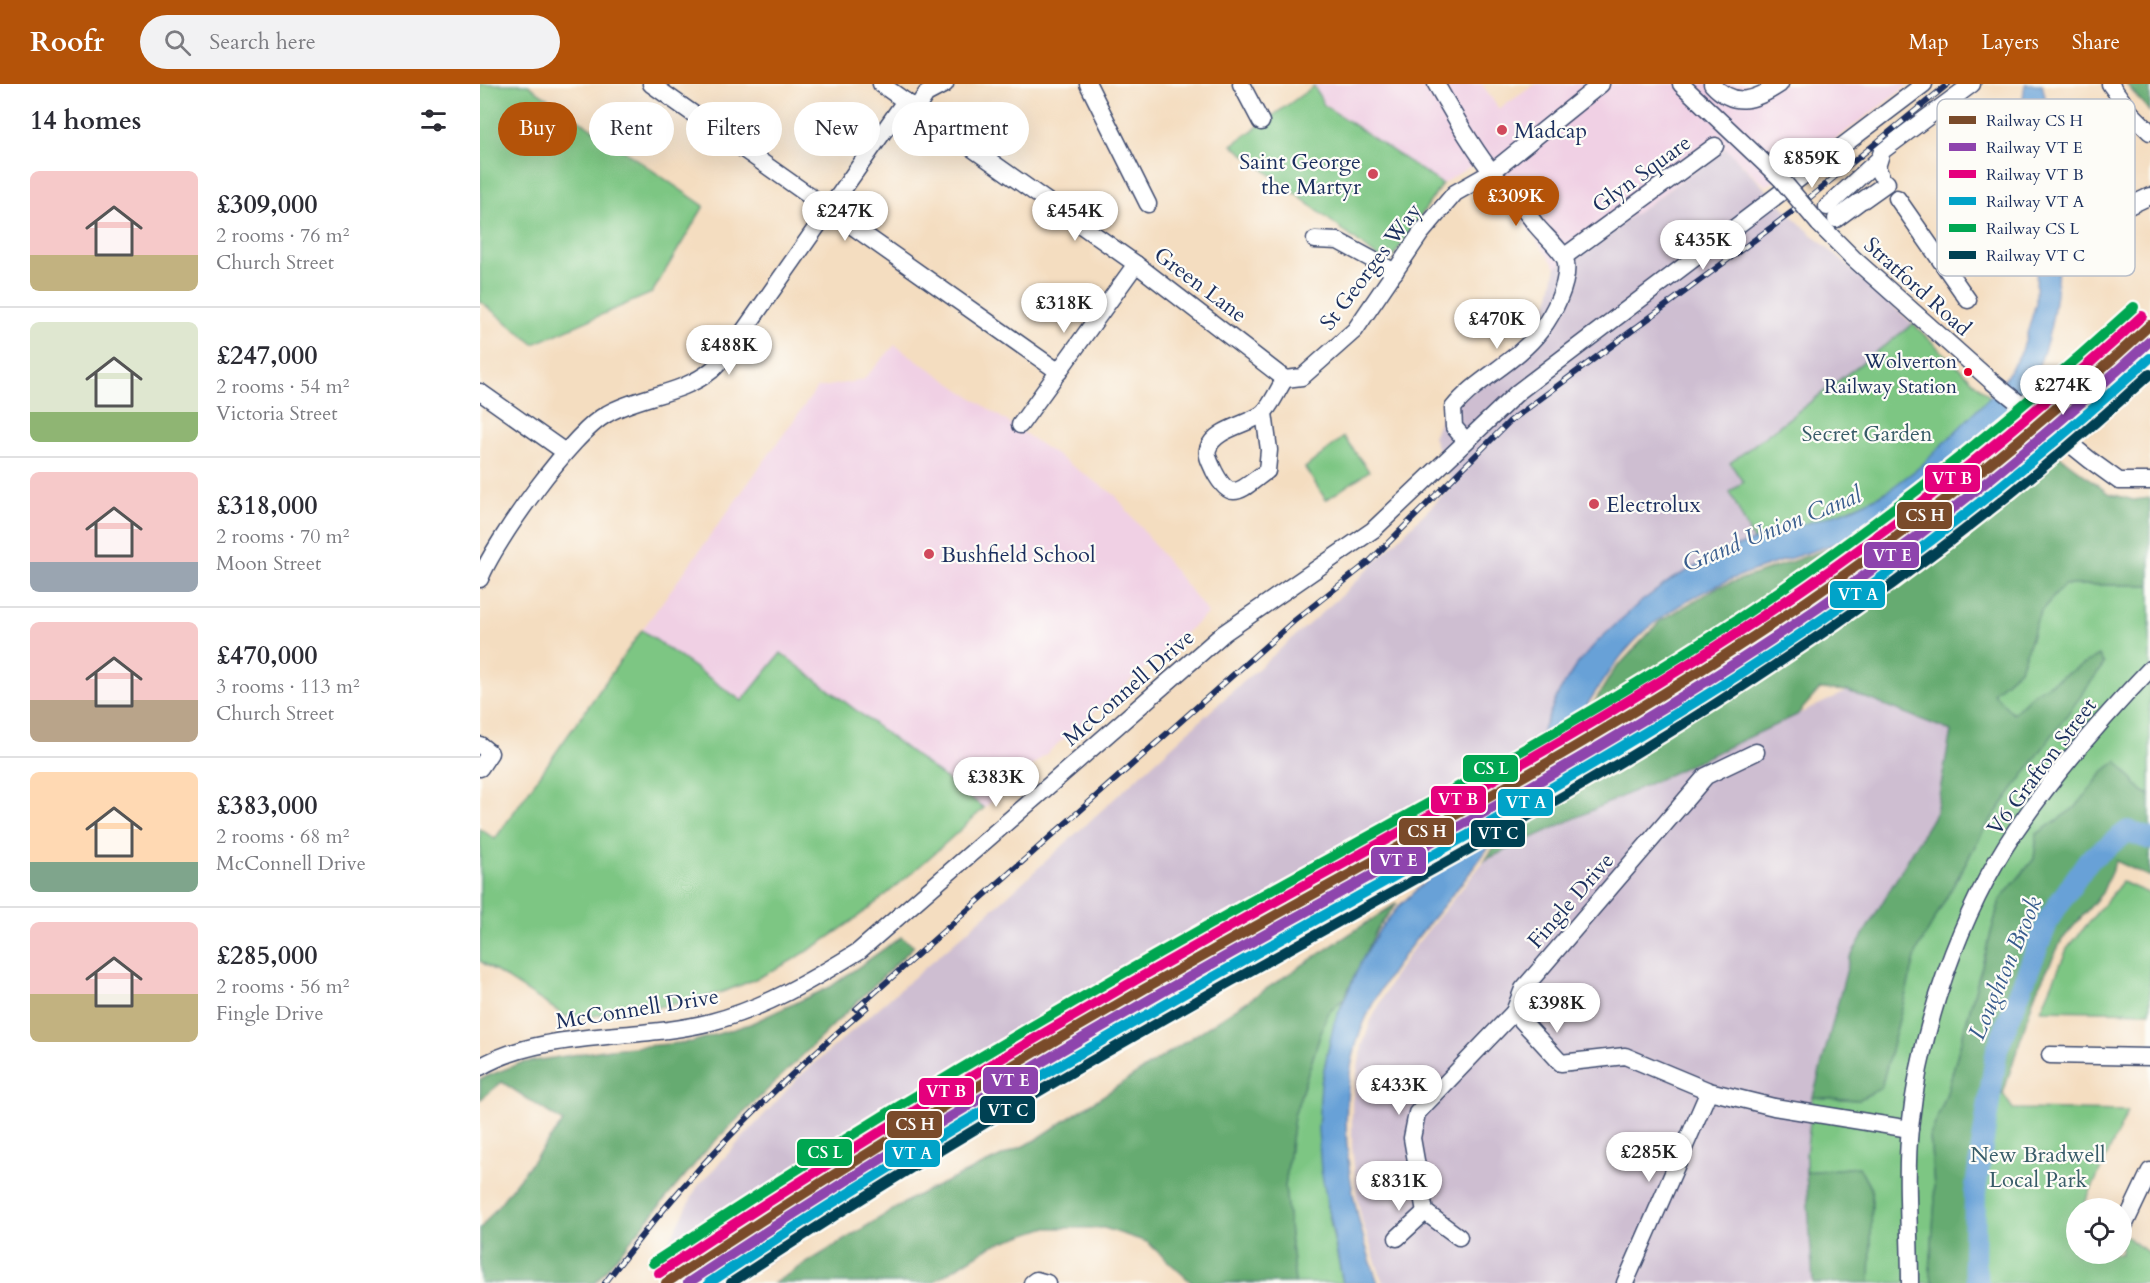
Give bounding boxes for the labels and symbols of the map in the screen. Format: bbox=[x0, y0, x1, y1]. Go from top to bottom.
legend bbox=[1937, 99, 2135, 276]
text: Railway CS H bbox=[1986, 110, 2083, 132]
place label: Madcap bbox=[1514, 116, 1587, 146]
marker: Madcap bbox=[1495, 123, 1509, 137]
street label: Glyn Square bbox=[1586, 128, 1697, 220]
text: Railway VT E bbox=[1986, 137, 2083, 159]
pin: £859K bbox=[1770, 138, 1854, 189]
place label: Saint George the Martyr bbox=[1239, 147, 1362, 202]
text: Railway VT B bbox=[1986, 164, 2084, 186]
marker: Saint George the Martyr bbox=[1366, 167, 1380, 181]
pin: £309K bbox=[1474, 176, 1558, 227]
pin: £247K bbox=[803, 191, 887, 242]
pin: £454K bbox=[1033, 191, 1117, 242]
text: Railway VT A bbox=[1986, 191, 2085, 213]
street label: St Georges Way bbox=[1313, 196, 1429, 336]
text: Railway CS L bbox=[1986, 218, 2080, 240]
pin: £435K bbox=[1661, 220, 1745, 271]
street label: Stratford Road bbox=[1857, 230, 1978, 343]
street label: Green Lane bbox=[1148, 240, 1253, 330]
text: Railway VT C bbox=[1986, 245, 2085, 267]
pin: £318K bbox=[1022, 283, 1106, 334]
pin: £470K bbox=[1455, 299, 1539, 350]
pin: £488K bbox=[687, 325, 771, 376]
place label: Wolverton Railway Station bbox=[1824, 348, 1958, 400]
pin: £274K bbox=[2021, 365, 2105, 416]
marker: Wolverton Railway Station bbox=[1962, 366, 1974, 378]
park label: Secret Garden bbox=[1801, 419, 1933, 449]
line badge: VT B bbox=[1924, 464, 1981, 493]
text: VT B bbox=[1932, 468, 1972, 490]
water label: Grand Union Canal bbox=[1678, 478, 1868, 580]
place label: Electrolux bbox=[1606, 490, 1701, 520]
marker: Electrolux bbox=[1587, 497, 1601, 511]
line badge: CS H bbox=[1896, 501, 1953, 530]
text: CS H bbox=[1905, 505, 1945, 527]
place label: Bushfield School bbox=[941, 540, 1096, 570]
line badge: VT E bbox=[1863, 541, 1920, 569]
text: VT E bbox=[1873, 545, 1911, 567]
marker: Bushfield School bbox=[922, 547, 936, 561]
line badge: VT A bbox=[1829, 580, 1886, 609]
text: VT A bbox=[1838, 584, 1878, 606]
street label: McConnell Drive bbox=[1057, 622, 1201, 753]
street label: V6 Grafton Street bbox=[1980, 692, 2104, 842]
line badge: CS L bbox=[1462, 754, 1519, 783]
pin: £383K bbox=[954, 757, 1038, 808]
text: CS L bbox=[1473, 758, 1510, 780]
line badge: VT B bbox=[1430, 785, 1487, 814]
line badge: VT A bbox=[1497, 788, 1554, 817]
text: VT B bbox=[1438, 789, 1478, 811]
text: VT A bbox=[1506, 792, 1546, 814]
line badge: CS H bbox=[1398, 817, 1455, 846]
line badge: VT C bbox=[1470, 819, 1526, 848]
text: CS H bbox=[1407, 821, 1447, 843]
text: VT C bbox=[1478, 823, 1518, 845]
line badge: VT E bbox=[1370, 846, 1427, 875]
street label: Fingle Drive bbox=[1521, 846, 1621, 955]
text: VT E bbox=[1379, 850, 1417, 872]
water label: Loughton Brook bbox=[1960, 891, 2051, 1045]
street label: McConnell Drive bbox=[553, 981, 721, 1037]
pin: £398K bbox=[1515, 983, 1599, 1034]
pin: £433K bbox=[1357, 1065, 1441, 1116]
line badge: VT E bbox=[982, 1066, 1039, 1095]
text: VT E bbox=[991, 1070, 1029, 1092]
line badge: VT B bbox=[918, 1077, 975, 1106]
text: VT B bbox=[926, 1081, 966, 1103]
line badge: VT C bbox=[979, 1095, 1036, 1124]
text: VT C bbox=[988, 1100, 1028, 1122]
line badge: CS H bbox=[886, 1110, 943, 1139]
text: CS H bbox=[895, 1114, 935, 1136]
pin: £285K bbox=[1607, 1132, 1691, 1183]
line badge: CS L bbox=[796, 1138, 853, 1167]
line badge: VT A bbox=[884, 1139, 941, 1168]
park label: New Bradwell Local Park bbox=[1970, 1140, 2106, 1195]
text: CS L bbox=[807, 1142, 844, 1164]
text: VT A bbox=[892, 1143, 932, 1165]
pin: £831K bbox=[1357, 1161, 1441, 1212]

